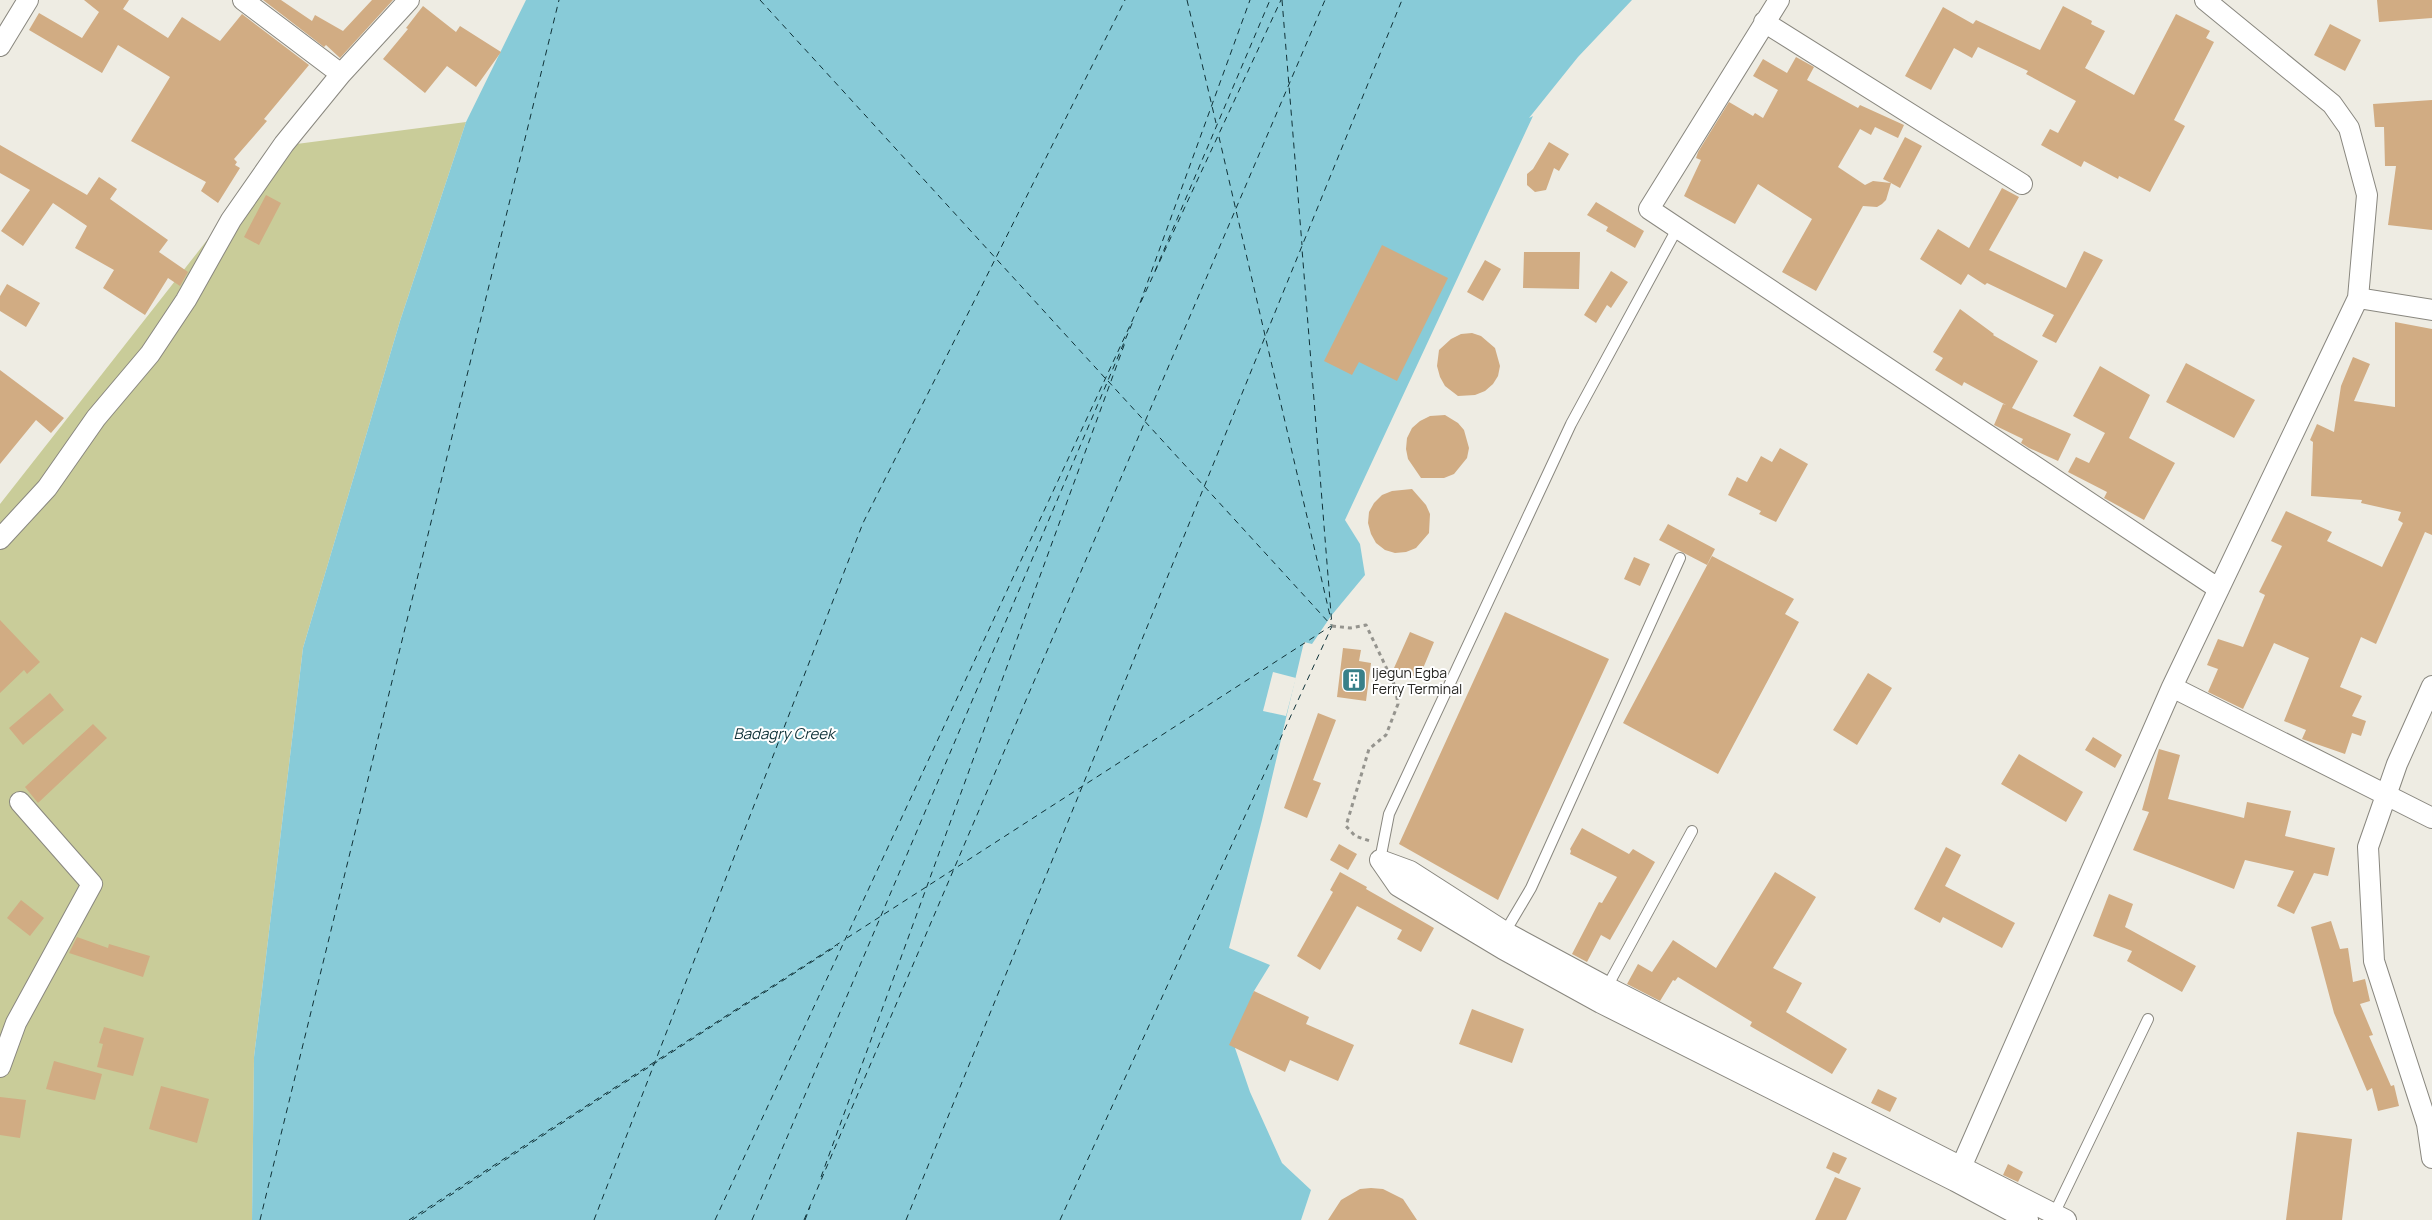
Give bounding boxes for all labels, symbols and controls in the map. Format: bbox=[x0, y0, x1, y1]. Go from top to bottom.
place label: Ijegun Egba Ferry Terminal bbox=[1372, 663, 1462, 698]
building icon: Ijegun Egba Ferry Terminal bbox=[1341, 667, 1367, 693]
water label: Badagry Creek bbox=[734, 723, 837, 744]

